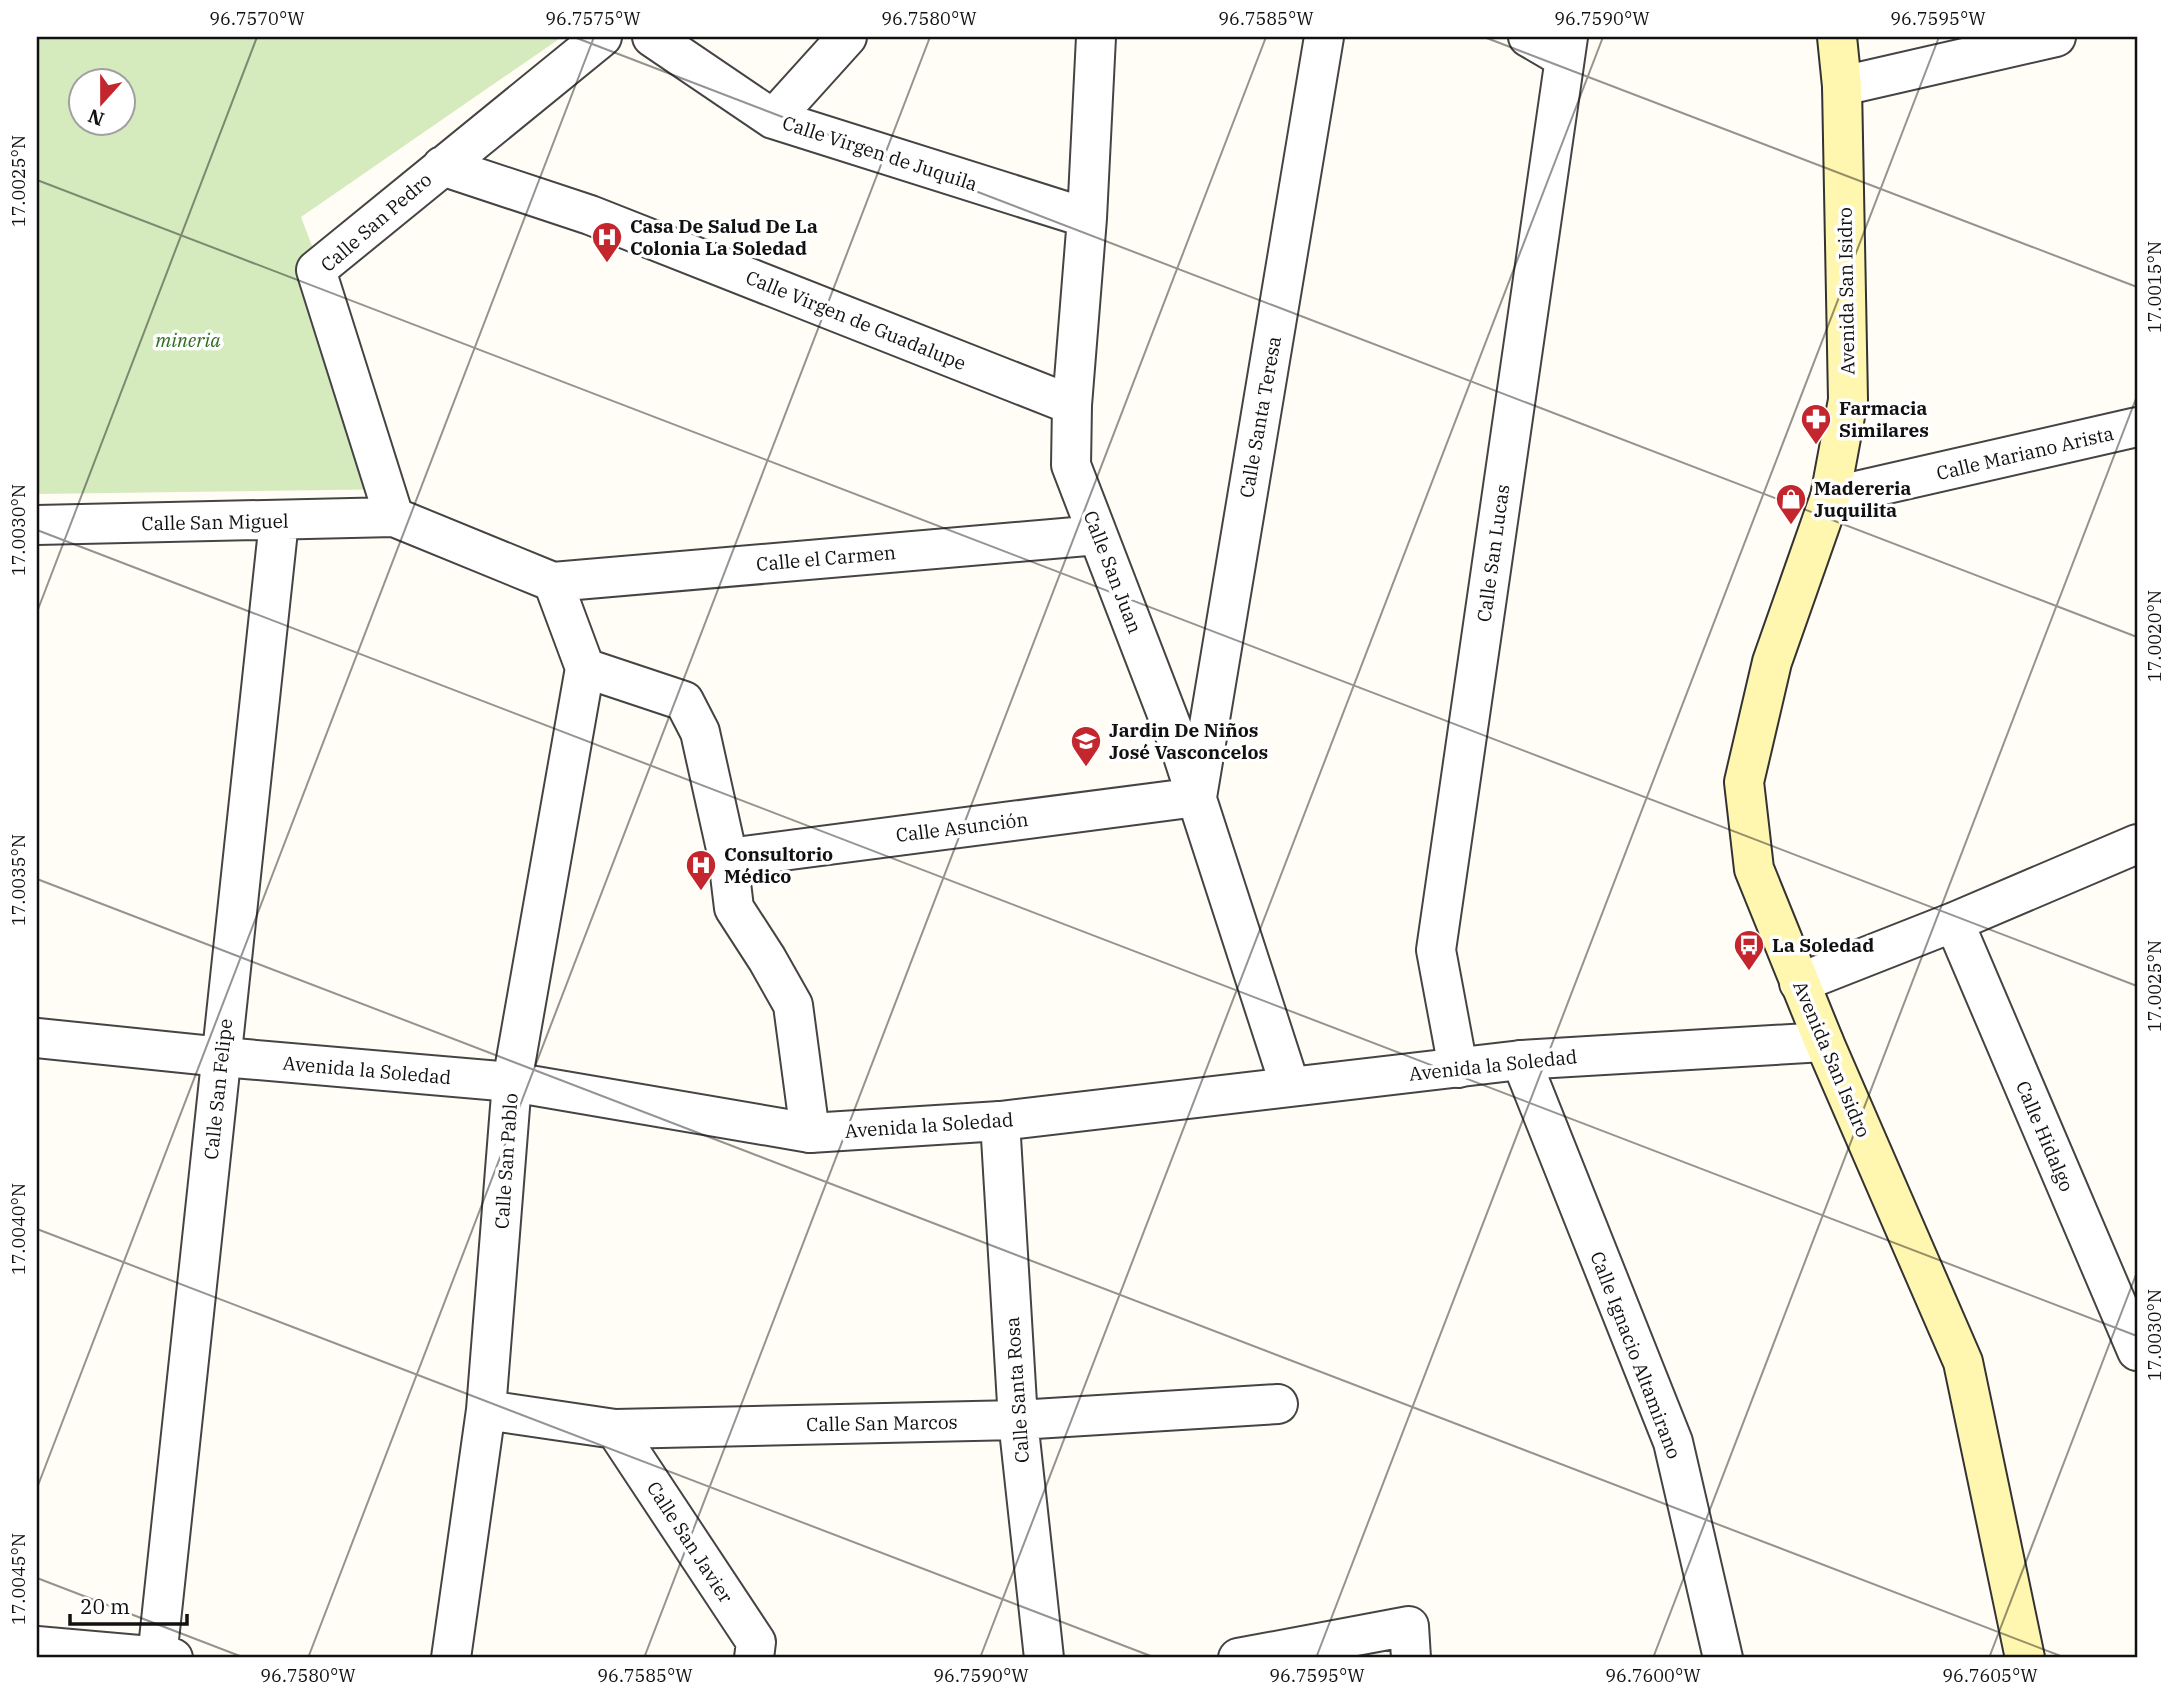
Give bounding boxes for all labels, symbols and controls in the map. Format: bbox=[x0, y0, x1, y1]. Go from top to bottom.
text: 96.7570°W bbox=[209, 7, 305, 30]
text: 96.7575°W bbox=[545, 7, 641, 30]
text: 96.7580°W bbox=[881, 7, 977, 30]
text: 96.7585°W bbox=[1218, 7, 1314, 30]
text: 96.7590°W bbox=[1554, 7, 1650, 30]
text: 96.7595°W bbox=[1890, 7, 1986, 30]
north arrow bbox=[66, 66, 136, 136]
text: N bbox=[85, 104, 107, 132]
street label: Calle Virgen de Juquila bbox=[779, 110, 981, 196]
text: 17.0025°N bbox=[7, 135, 30, 227]
street label: Calle San Pedro bbox=[316, 167, 436, 277]
street label: Avenida San Isidro bbox=[1833, 207, 1859, 375]
place label: Casa De Salud De La Colonia La Soledad bbox=[630, 214, 818, 260]
hospital icon: Casa De Salud De La Colonia La Soledad bbox=[590, 220, 624, 264]
text: 17.0015°N bbox=[2143, 241, 2166, 333]
street label: Calle Virgen de Guadalupe bbox=[742, 265, 970, 375]
park label: mineria bbox=[155, 328, 221, 352]
street label: Calle Santa Teresa bbox=[1234, 334, 1286, 500]
place label: Farmacia Similares bbox=[1839, 396, 1929, 442]
pharmacy icon: Farmacia Similares bbox=[1799, 402, 1833, 446]
street label: Calle Mariano Arista bbox=[1934, 421, 2116, 485]
place label: Madereria Juquilita bbox=[1814, 476, 1911, 522]
shop icon: Madereria Juquilita bbox=[1774, 482, 1808, 526]
street label: Calle San Lucas bbox=[1471, 483, 1515, 623]
text: 17.0030°N bbox=[7, 484, 30, 576]
street label: Calle San Juan bbox=[1079, 507, 1147, 637]
street label: Calle San Miguel bbox=[141, 509, 289, 535]
street label: Calle el Carmen bbox=[755, 540, 897, 576]
text: 17.0020°N bbox=[2143, 590, 2166, 682]
place label: Jardin De Niños José Vasconcelos bbox=[1109, 718, 1268, 764]
school or university icon: Jardin De Niños José Vasconcelos bbox=[1069, 724, 1103, 768]
street label: Calle Asunción bbox=[894, 807, 1030, 847]
text: 17.0035°N bbox=[7, 834, 30, 926]
place label: Consultorio Médico bbox=[724, 842, 833, 888]
hospital icon: Consultorio Médico bbox=[684, 848, 718, 892]
bus stop icon: La Soledad bbox=[1732, 928, 1766, 972]
place label: La Soledad bbox=[1772, 933, 1874, 957]
text: 17.0025°N bbox=[2143, 940, 2166, 1032]
street label: Avenida San Isidro bbox=[1788, 977, 1876, 1141]
street label: Calle San Felipe bbox=[199, 1017, 237, 1161]
street label: Avenida la Soledad bbox=[1408, 1044, 1578, 1086]
street label: Avenida la Soledad bbox=[282, 1051, 452, 1089]
street label: Calle Hidalgo bbox=[2011, 1077, 2079, 1195]
street label: Calle San Pablo bbox=[489, 1092, 523, 1230]
street label: Avenida la Soledad bbox=[844, 1107, 1014, 1143]
text: 17.0040°N bbox=[7, 1183, 30, 1275]
street label: Calle Ignacio Altamirano bbox=[1585, 1248, 1687, 1462]
text: 17.0030°N bbox=[2143, 1289, 2166, 1381]
street label: Calle Santa Rosa bbox=[1000, 1316, 1034, 1464]
street label: Calle San Marcos bbox=[806, 1410, 958, 1436]
street label: Calle San Javier bbox=[642, 1477, 739, 1608]
text: 17.0045°N bbox=[7, 1533, 30, 1625]
scale bar bbox=[70, 1583, 187, 1627]
text: 20 m bbox=[80, 1592, 130, 1620]
text: 96.7580°W bbox=[260, 1664, 356, 1687]
text: 96.7585°W bbox=[597, 1664, 693, 1687]
text: 96.7590°W bbox=[933, 1664, 1029, 1687]
text: 96.7595°W bbox=[1269, 1664, 1365, 1687]
text: 96.7600°W bbox=[1605, 1664, 1701, 1687]
text: 96.7605°W bbox=[1942, 1664, 2038, 1687]

